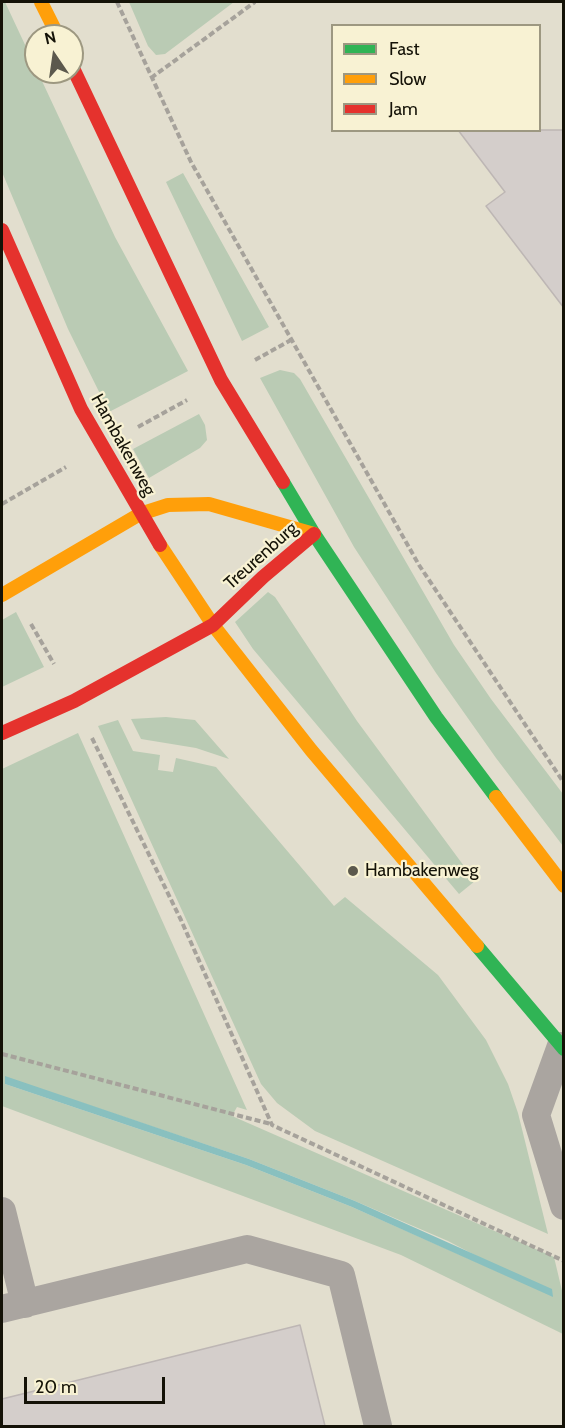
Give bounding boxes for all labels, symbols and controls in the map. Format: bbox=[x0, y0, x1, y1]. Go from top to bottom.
north arrow bbox=[24, 24, 84, 84]
legend bbox=[331, 24, 541, 132]
text: N bbox=[43, 27, 58, 48]
text: Fast bbox=[389, 38, 420, 60]
text: Slow bbox=[389, 68, 426, 90]
text: Jam bbox=[389, 98, 418, 120]
street label: Hambakenweg bbox=[86, 390, 160, 500]
street label: Treurenburg bbox=[220, 518, 302, 594]
place label: Hambakenweg bbox=[365, 860, 479, 882]
marker: Hambakenweg bbox=[346, 864, 360, 878]
scale bar bbox=[27, 1365, 168, 1403]
text: 20 m bbox=[35, 1376, 77, 1398]

